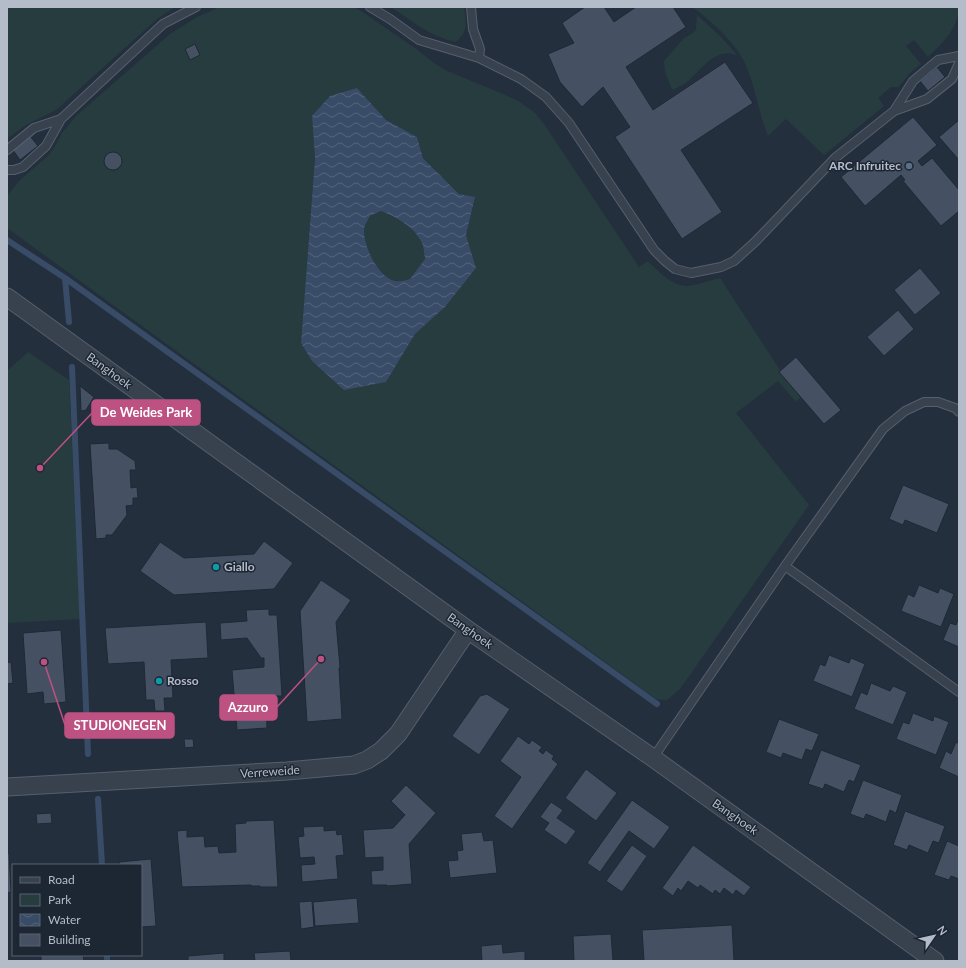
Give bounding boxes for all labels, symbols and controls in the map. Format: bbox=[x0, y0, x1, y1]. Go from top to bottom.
place label: ARC Infruitec bbox=[828, 158, 901, 173]
marker: ARC Infruitec bbox=[904, 161, 914, 171]
street label: Banghoek bbox=[84, 349, 136, 393]
callout: De Weides Park bbox=[92, 400, 200, 425]
text: De Weides Park bbox=[100, 404, 192, 420]
place label: Giallo bbox=[224, 559, 255, 574]
marker: Giallo bbox=[211, 562, 221, 572]
street label: Banghoek bbox=[444, 609, 497, 652]
place label: Rosso bbox=[167, 673, 199, 688]
marker: Rosso bbox=[154, 676, 164, 686]
callout: Azzuro bbox=[220, 695, 277, 720]
text: Azzuro bbox=[227, 699, 269, 715]
callout: STUDIONEGEN bbox=[65, 713, 174, 738]
text: STUDIONEGEN bbox=[73, 717, 167, 733]
street label: Verreweide bbox=[240, 762, 300, 781]
street label: Banghoek bbox=[709, 795, 762, 838]
legend bbox=[12, 864, 142, 956]
text: Road bbox=[48, 872, 75, 887]
text: Park bbox=[48, 892, 72, 907]
text: Water bbox=[48, 912, 81, 927]
north arrow bbox=[914, 916, 954, 956]
text: N bbox=[935, 923, 950, 937]
text: Building bbox=[48, 932, 91, 947]

